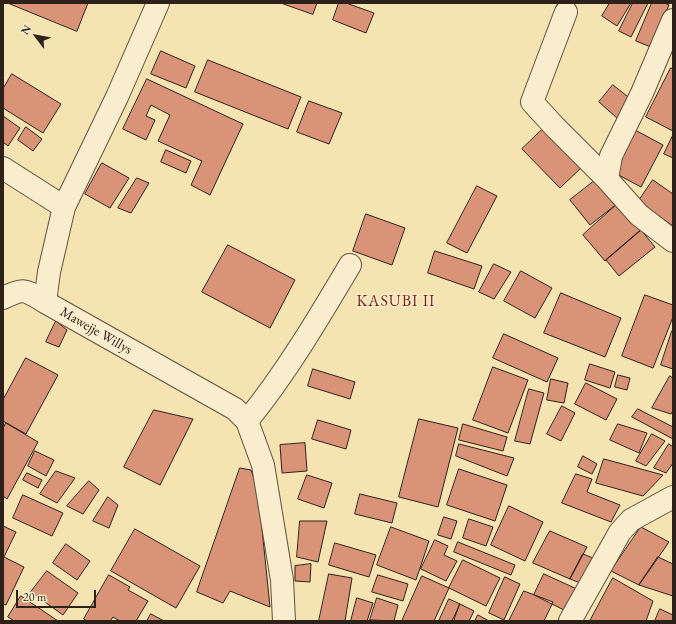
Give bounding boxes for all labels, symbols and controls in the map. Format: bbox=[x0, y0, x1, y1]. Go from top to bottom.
north arrow bbox=[16, 16, 56, 56]
text: N bbox=[18, 22, 34, 37]
district label: KASUBI II bbox=[356, 292, 436, 312]
street label: Mawejje Willys bbox=[57, 304, 135, 358]
scale bar bbox=[18, 582, 98, 608]
text: 20 m bbox=[23, 589, 46, 605]

